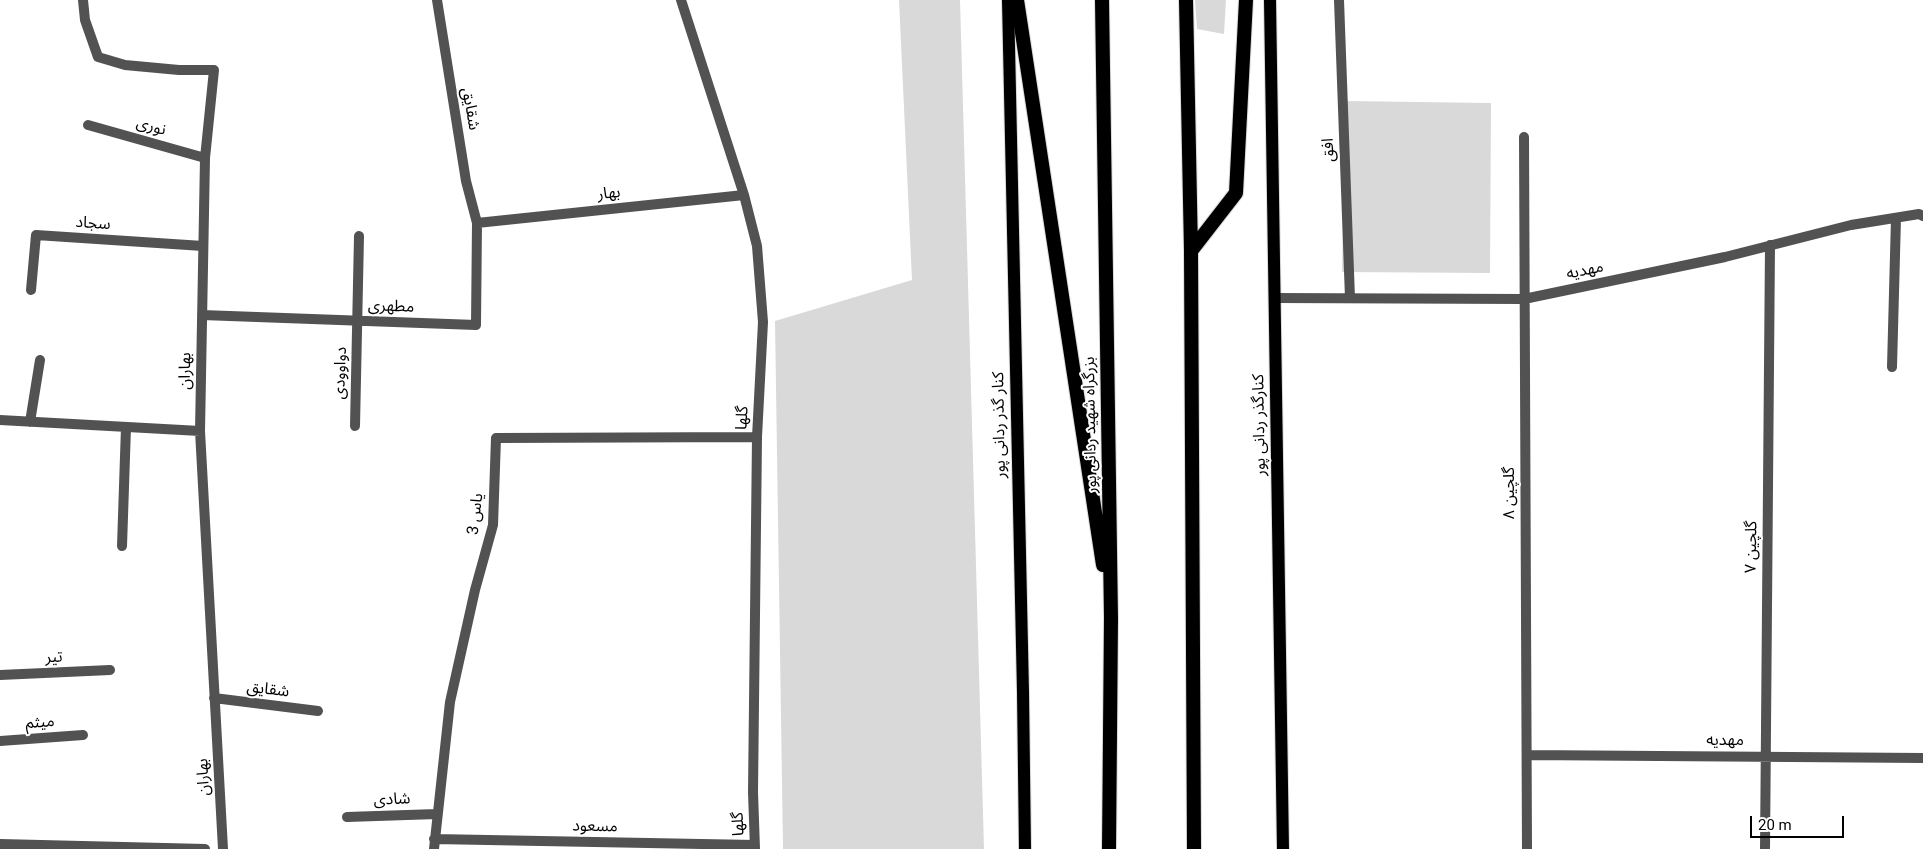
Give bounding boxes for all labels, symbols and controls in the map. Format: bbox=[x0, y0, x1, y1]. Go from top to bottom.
street label: شقایق bbox=[457, 86, 483, 132]
street label: نوری bbox=[134, 114, 168, 140]
street label: افق bbox=[1319, 138, 1339, 162]
street label: بهار bbox=[597, 183, 621, 205]
street label: سجاد bbox=[75, 213, 111, 235]
street label: مهدیه bbox=[1565, 258, 1605, 284]
street label: مطهری bbox=[367, 297, 415, 317]
street label: دواوودی bbox=[330, 346, 352, 400]
street label: بهاران bbox=[176, 352, 196, 390]
street label: بزرگراه شهید ردانی پور bbox=[1080, 356, 1102, 494]
street label: کنار گذر ردانی پور bbox=[989, 372, 1011, 478]
street label: کنارگذر ردانی پور bbox=[1250, 374, 1270, 476]
street label: گلها bbox=[733, 405, 753, 431]
street label: گلچین ۸ bbox=[1500, 467, 1520, 519]
street label: یاس 3 bbox=[464, 492, 488, 536]
street label: گلچین ۷ bbox=[1742, 521, 1762, 573]
street label: تیر bbox=[45, 648, 63, 668]
street label: شقایق bbox=[246, 678, 290, 702]
street label: میثم bbox=[25, 712, 55, 734]
street label: مهدیه bbox=[1706, 731, 1744, 751]
street label: بهاران bbox=[193, 758, 215, 796]
street label: شادی bbox=[373, 790, 411, 810]
scale bar bbox=[1753, 806, 1847, 838]
street label: گلها bbox=[729, 812, 749, 836]
text: 20 m bbox=[1758, 816, 1792, 834]
street label: مسعود bbox=[572, 817, 618, 837]

